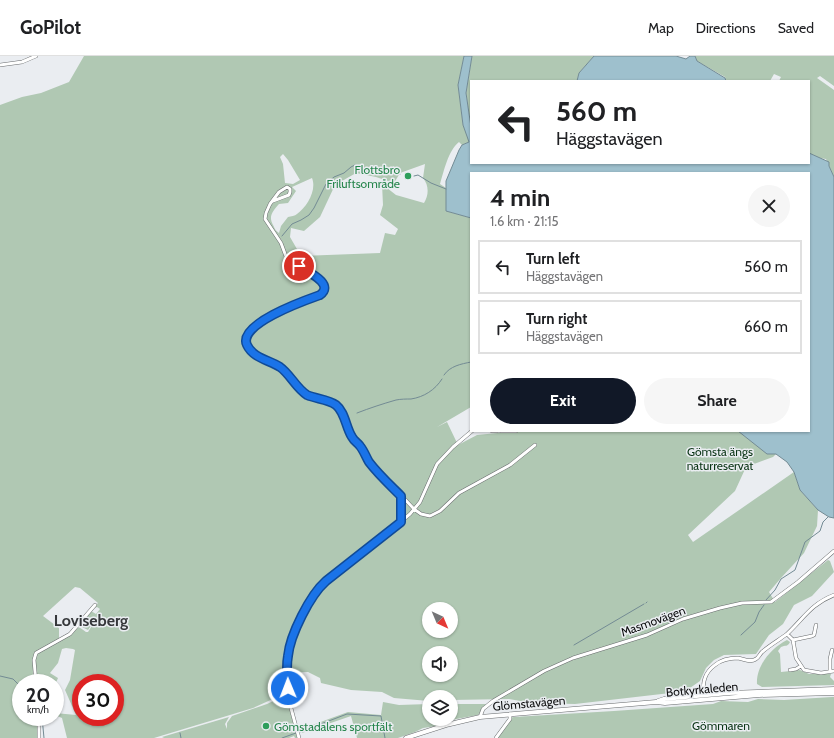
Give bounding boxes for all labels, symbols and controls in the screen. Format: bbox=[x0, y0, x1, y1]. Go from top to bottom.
text: GoPilot bbox=[20, 16, 81, 39]
text: Map bbox=[648, 19, 674, 37]
text: Directions bbox=[696, 19, 756, 37]
text: Saved bbox=[778, 19, 814, 37]
text: 560 m bbox=[556, 94, 637, 128]
icon: left bbox=[490, 96, 542, 148]
text: Häggstavägen bbox=[556, 128, 663, 150]
place label: Flottsbro Friluftsområde bbox=[326, 162, 400, 191]
marker: Flottsbro Friluftsområde bbox=[403, 171, 413, 181]
text: 4 min bbox=[490, 183, 550, 212]
button: close bbox=[748, 185, 790, 227]
text: 1.6 km · 21:15 bbox=[490, 213, 558, 229]
pin bbox=[282, 249, 316, 283]
text: Turn left bbox=[526, 250, 580, 268]
icon: arrive bbox=[288, 255, 310, 277]
icon: left bbox=[492, 256, 514, 278]
text: 560 m bbox=[744, 258, 788, 276]
text: Häggstavägen bbox=[526, 268, 603, 284]
text: Turn right bbox=[526, 310, 587, 328]
icon: right bbox=[492, 316, 514, 338]
text: 660 m bbox=[744, 318, 788, 336]
text: Häggstavägen bbox=[526, 328, 603, 344]
button: Exit bbox=[490, 378, 636, 424]
button: Share bbox=[644, 378, 790, 424]
park label: Gömsta ängs naturreservat bbox=[687, 444, 753, 473]
north arrow bbox=[422, 602, 458, 638]
map controls bbox=[422, 602, 458, 726]
street label: Masmovägen bbox=[619, 602, 688, 640]
district label: Loviseberg bbox=[54, 611, 128, 630]
button: sound bbox=[422, 646, 458, 682]
position arrow bbox=[267, 667, 309, 709]
speed limit sign: 30 bbox=[72, 674, 124, 726]
street label: Botkyrkaleden bbox=[665, 678, 739, 700]
text: 20 bbox=[26, 683, 50, 707]
button: layers bbox=[422, 690, 458, 726]
street label: Glömstavägen bbox=[492, 692, 566, 714]
text: km/h bbox=[27, 703, 49, 716]
park label: Gömmaren bbox=[692, 718, 750, 733]
place label: Gömstadalens sportfält bbox=[274, 719, 392, 734]
marker: Gömstadalens sportfält bbox=[261, 721, 271, 731]

